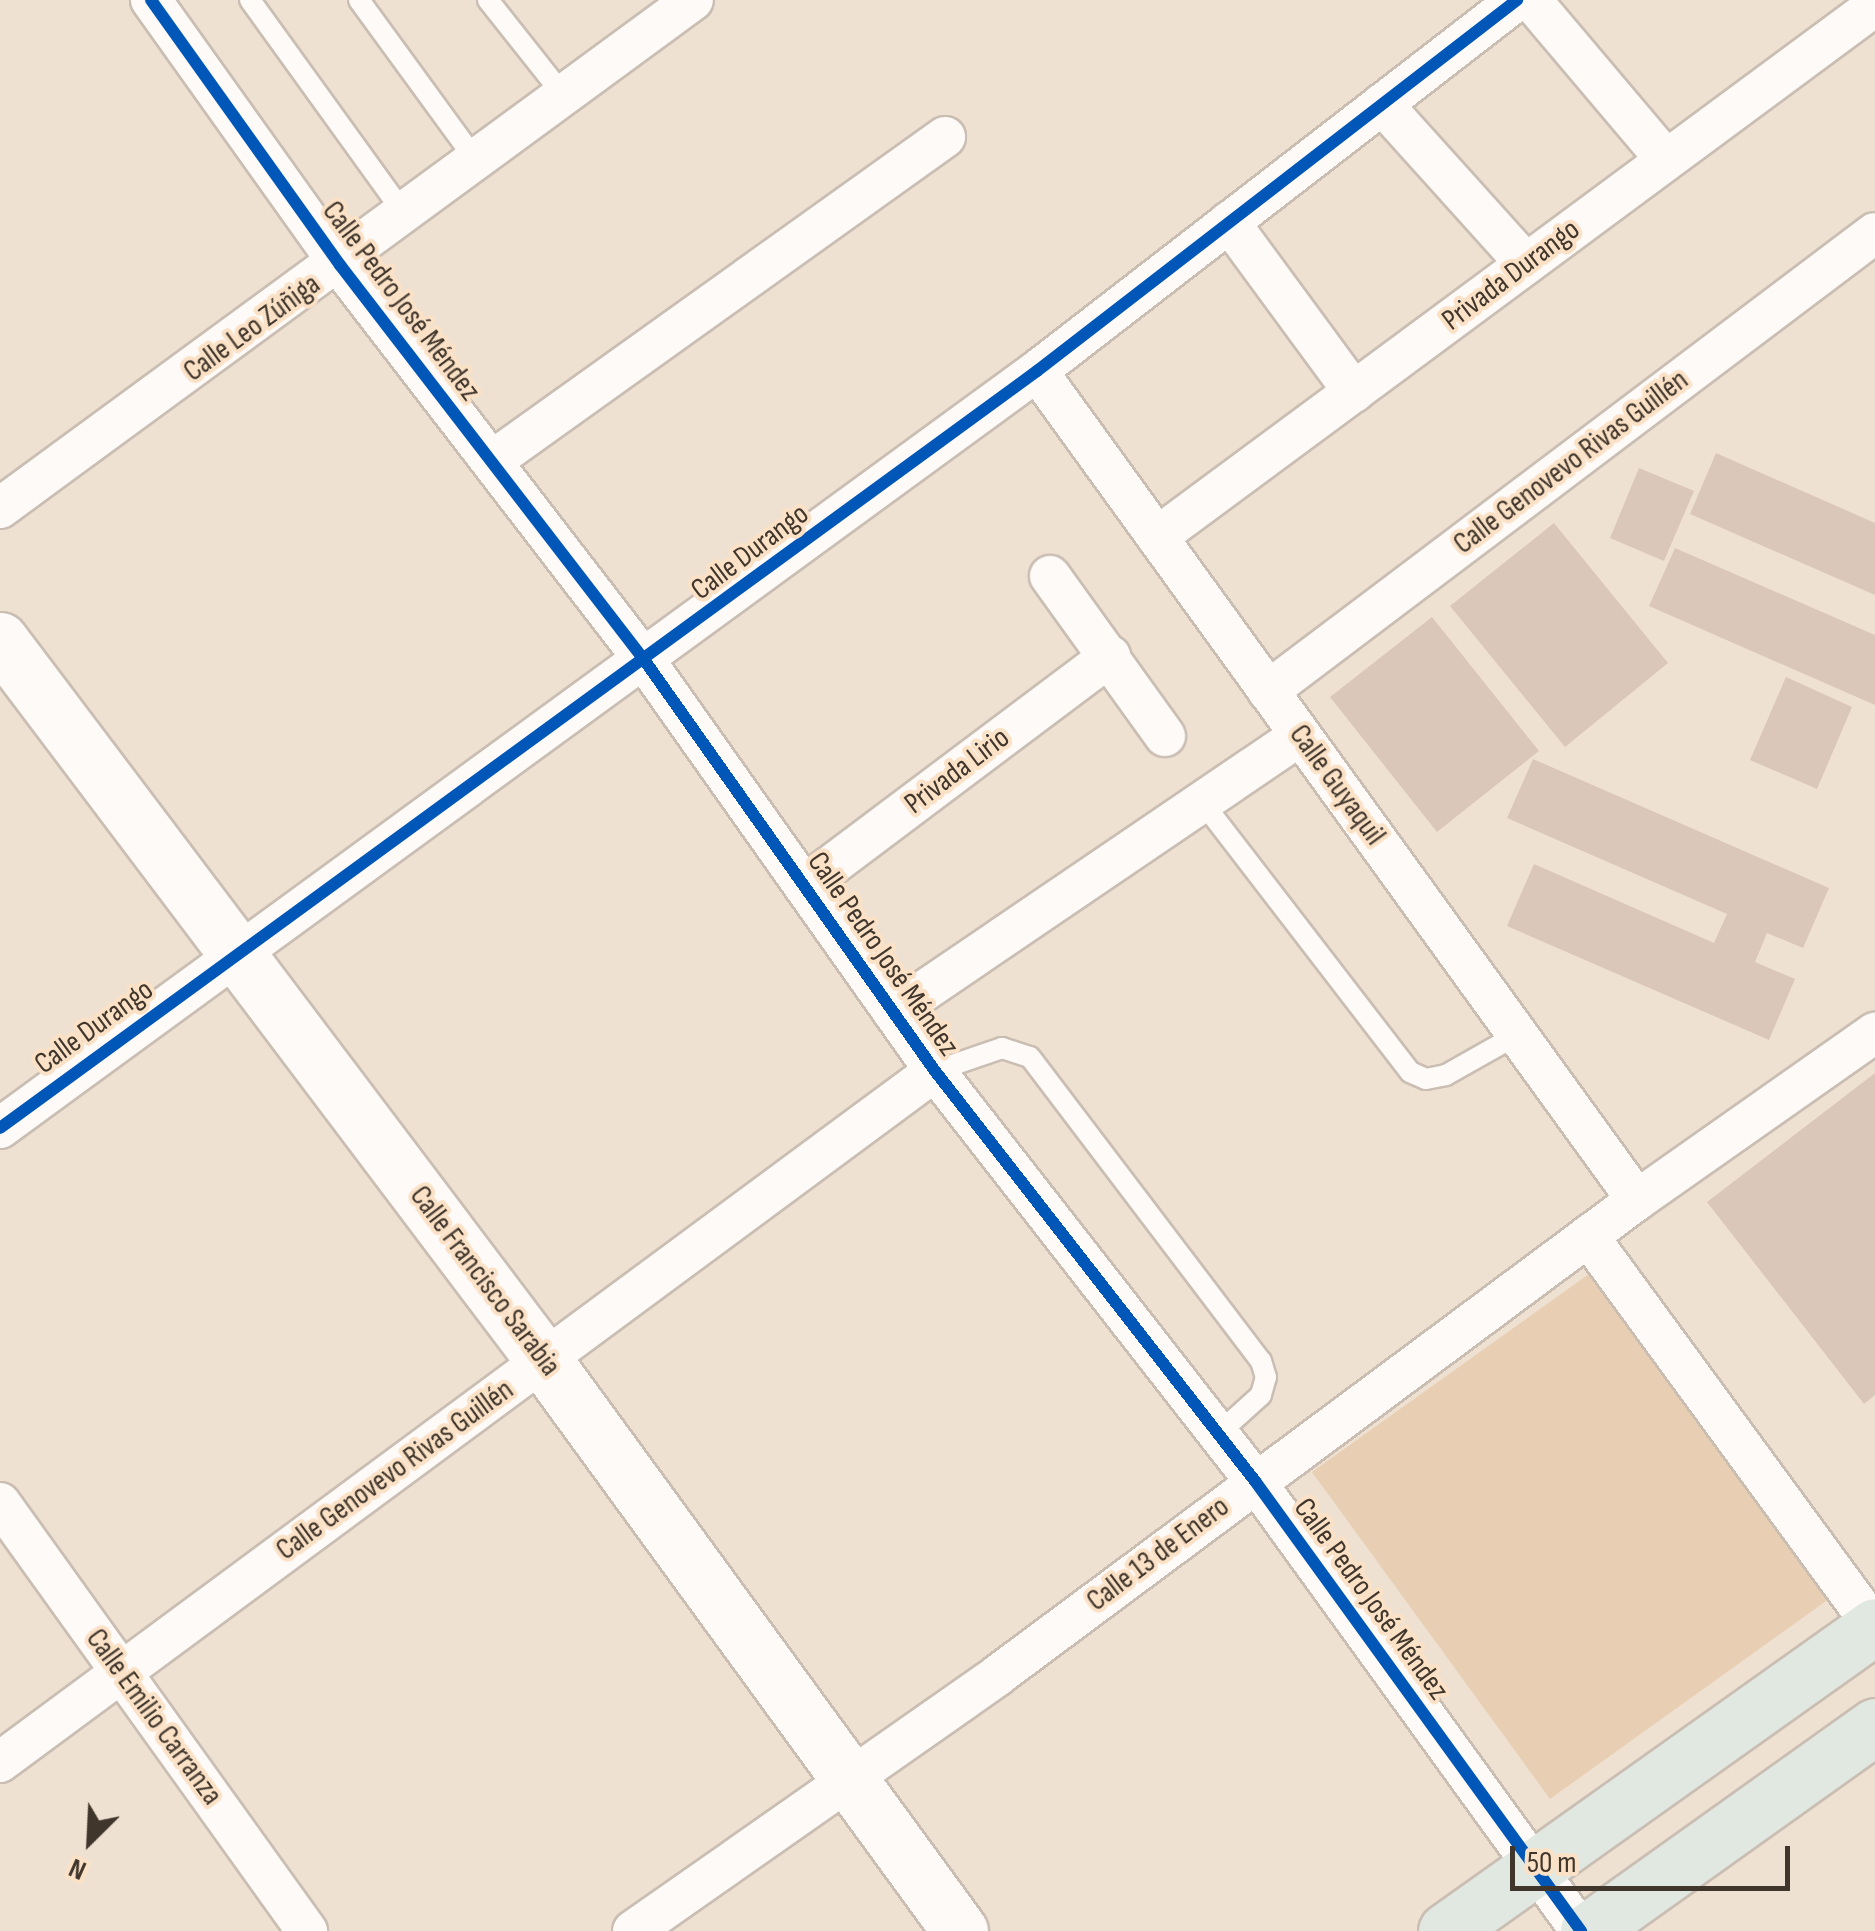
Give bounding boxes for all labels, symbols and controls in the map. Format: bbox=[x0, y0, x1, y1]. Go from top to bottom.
street label: Calle Pedro José Méndez bbox=[314, 194, 488, 408]
street label: Privada Durango bbox=[1435, 212, 1587, 338]
street label: Calle Leo Zúñiga bbox=[177, 266, 327, 390]
street label: Calle Genovevo Rivas Guillén bbox=[1447, 362, 1695, 562]
street label: Calle Durango bbox=[684, 496, 816, 608]
street label: Calle Guyaquil bbox=[1281, 718, 1393, 852]
street label: Privada Lirio bbox=[898, 720, 1016, 822]
street label: Calle Pedro José Méndez bbox=[799, 845, 967, 1063]
street label: Calle Durango bbox=[28, 972, 160, 1082]
street label: Calle Francisco Sarabia bbox=[402, 1179, 568, 1383]
street label: Calle Genovevo Rivas Guillén bbox=[269, 1372, 521, 1568]
street label: Calle 13 de Enero bbox=[1080, 1489, 1236, 1619]
street label: Calle Pedro José Méndez bbox=[1286, 1491, 1456, 1707]
street label: Calle Emilio Carranza bbox=[78, 1622, 230, 1812]
north arrow bbox=[40, 1791, 140, 1891]
scale bar bbox=[1515, 1826, 1795, 1888]
text: 50 m bbox=[1527, 1845, 1576, 1881]
text: N bbox=[64, 1851, 91, 1887]

